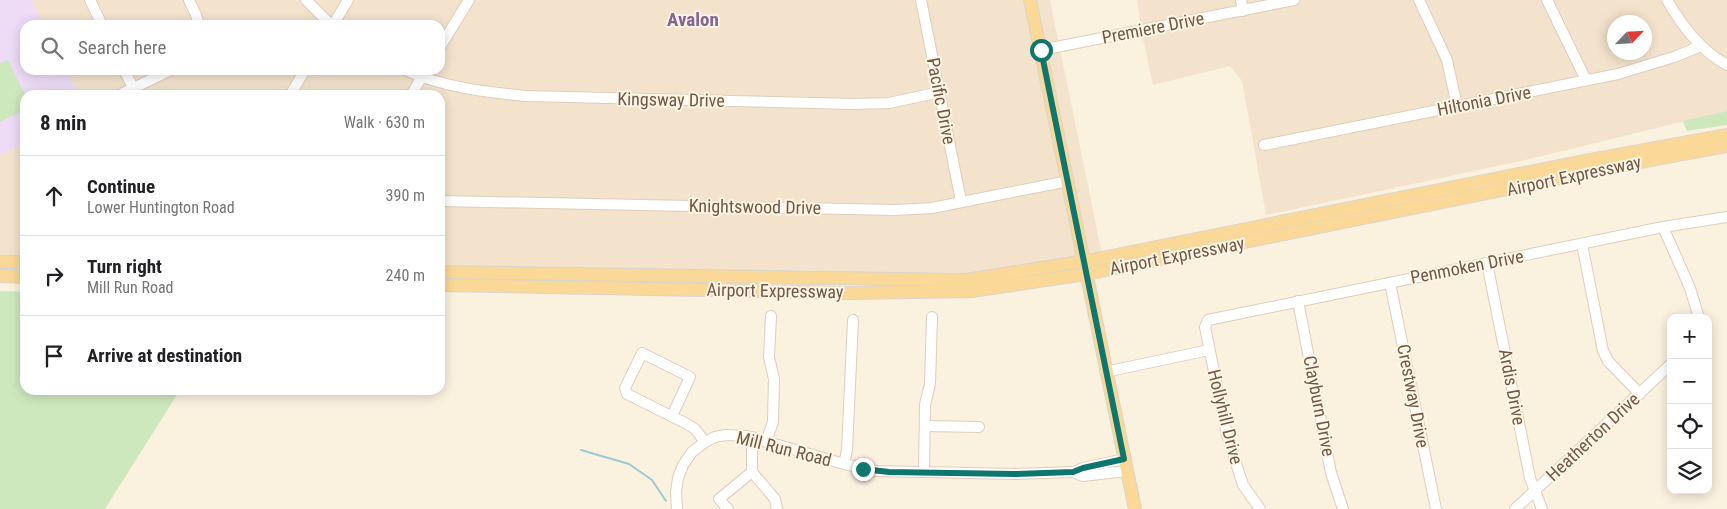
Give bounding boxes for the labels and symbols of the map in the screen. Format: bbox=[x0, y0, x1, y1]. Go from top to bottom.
street label: Premiere Drive bbox=[1100, 7, 1206, 48]
district label: Avalon bbox=[667, 8, 719, 31]
north arrow bbox=[1607, 15, 1652, 60]
route start bbox=[1030, 39, 1053, 62]
street label: Pacific Drive bbox=[923, 56, 960, 146]
street label: Hiltonia Drive bbox=[1435, 81, 1533, 120]
street label: Kingsway Drive bbox=[617, 88, 725, 111]
street label: Airport Expressway bbox=[1505, 151, 1644, 200]
street label: Knightswood Drive bbox=[689, 195, 821, 218]
street label: Airport Expressway bbox=[1108, 232, 1247, 279]
street label: Penmoken Drive bbox=[1409, 245, 1525, 288]
street label: Airport Expressway bbox=[706, 279, 844, 302]
street label: Crestway Drive bbox=[1393, 342, 1434, 450]
street label: Ardis Drive bbox=[1495, 347, 1530, 427]
street label: Clayburn Drive bbox=[1299, 354, 1340, 458]
street label: Hollyhill Drive bbox=[1204, 367, 1247, 467]
street label: Heatherton Drive bbox=[1542, 388, 1644, 485]
street label: Mill Run Road bbox=[734, 427, 834, 470]
route end bbox=[852, 458, 875, 481]

